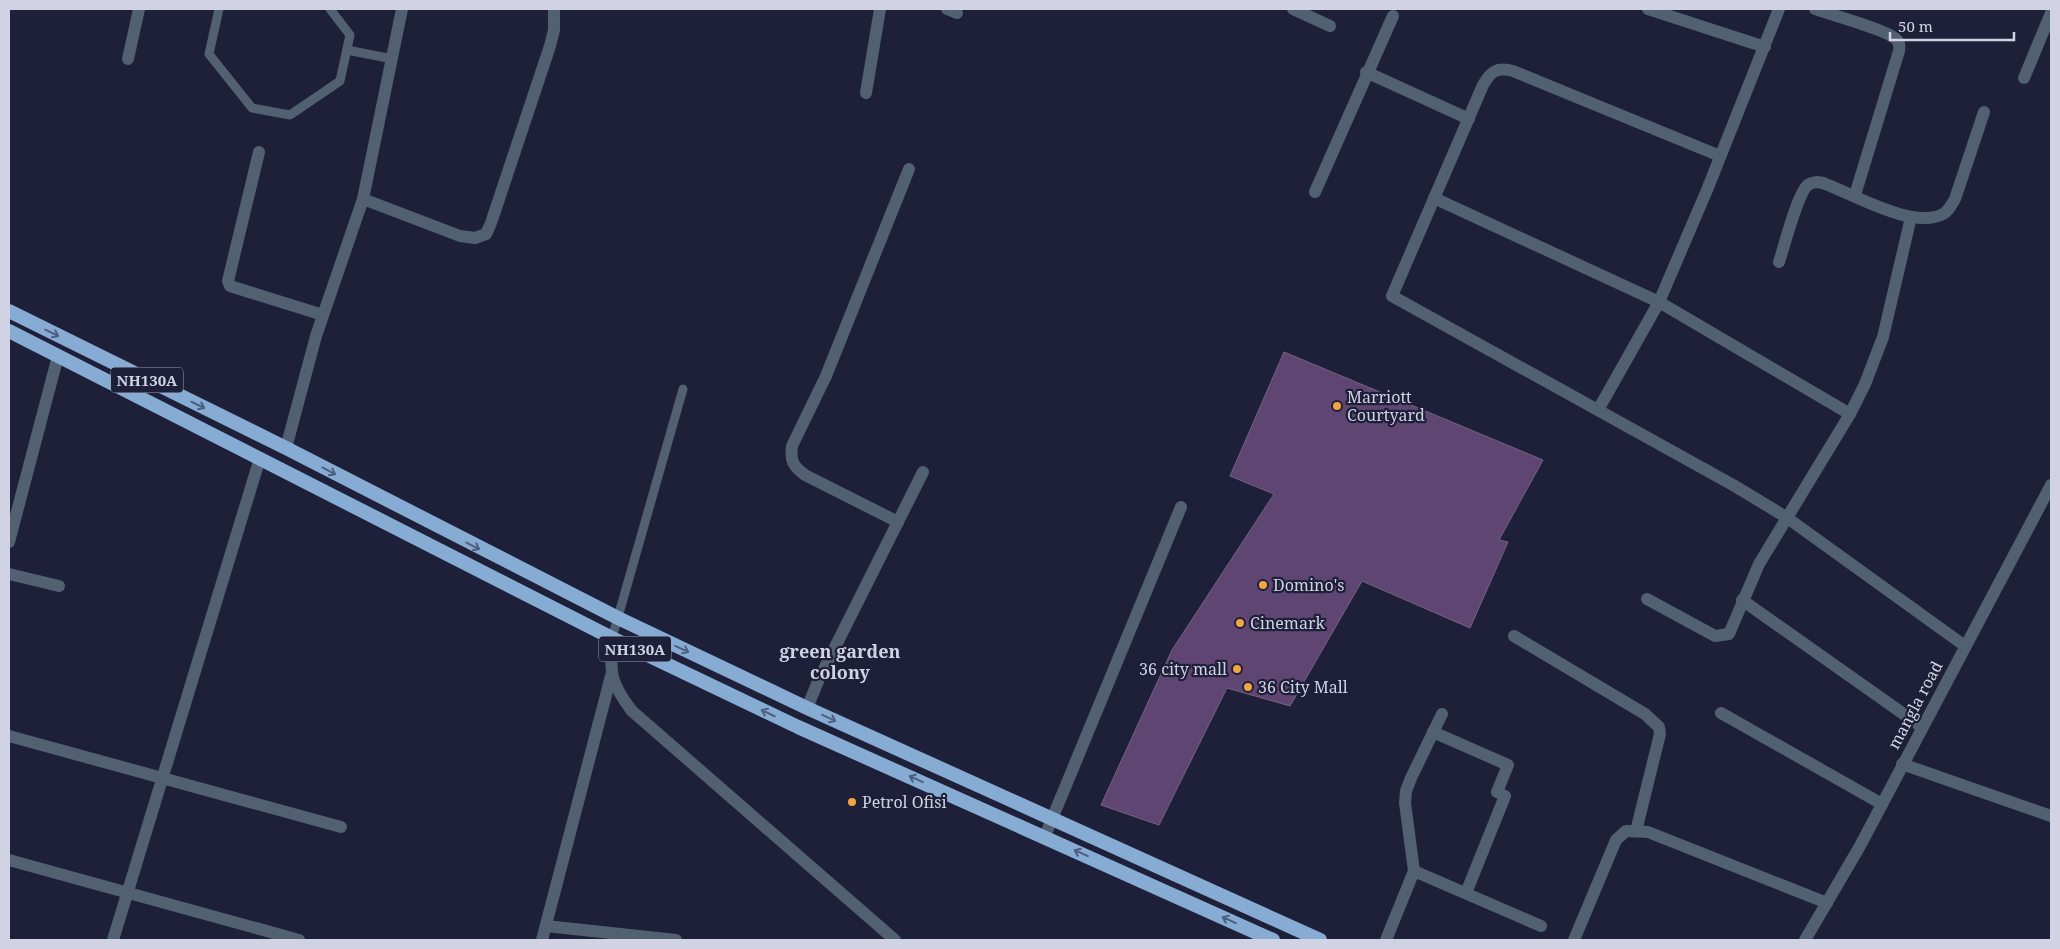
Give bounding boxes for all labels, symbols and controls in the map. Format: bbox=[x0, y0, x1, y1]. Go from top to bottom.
scale bar bbox=[1890, 10, 2014, 42]
text: 50 m bbox=[1898, 16, 1933, 36]
one-way arrow bbox=[45, 328, 60, 338]
road number: NH130A bbox=[111, 368, 183, 392]
place label: Marriott Courtyard bbox=[1347, 386, 1425, 426]
marker: Marriott Courtyard bbox=[1331, 400, 1343, 412]
one-way arrow bbox=[190, 401, 205, 410]
one-way arrow bbox=[321, 467, 336, 476]
one-way arrow bbox=[465, 542, 480, 551]
place label: Domino's bbox=[1273, 574, 1344, 596]
marker: Domino's bbox=[1257, 579, 1269, 591]
place label: Cinemark bbox=[1250, 612, 1325, 634]
marker: Cinemark bbox=[1234, 617, 1246, 629]
road number: NH130A bbox=[599, 636, 671, 662]
district label: green garden colony bbox=[779, 639, 901, 684]
one-way arrow bbox=[674, 644, 689, 654]
street label: mangla road bbox=[1883, 657, 1948, 753]
place label: 36 city mall bbox=[1139, 658, 1227, 680]
marker: 36 city mall bbox=[1231, 663, 1243, 675]
place label: 36 City Mall bbox=[1258, 676, 1348, 698]
marker: 36 City Mall bbox=[1242, 681, 1254, 693]
one-way arrow bbox=[761, 707, 776, 717]
one-way arrow bbox=[821, 714, 836, 723]
one-way arrow bbox=[909, 774, 924, 784]
place label: Petrol Ofisi bbox=[862, 791, 947, 813]
marker: Petrol Ofisi bbox=[846, 796, 858, 808]
one-way arrow bbox=[1074, 847, 1089, 857]
one-way arrow bbox=[1222, 915, 1237, 924]

